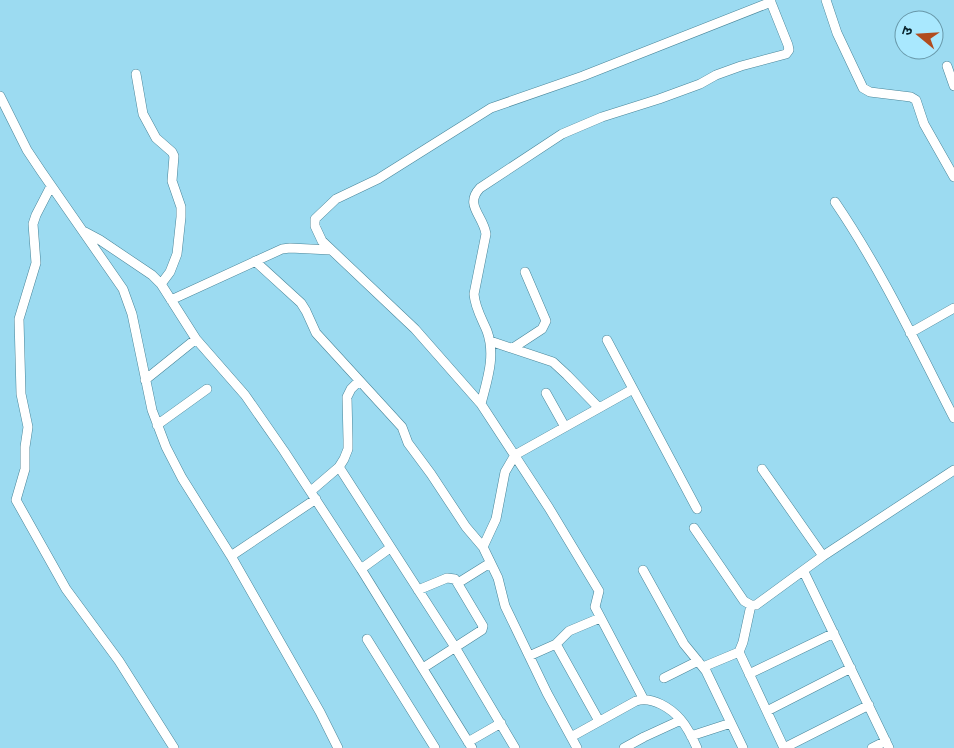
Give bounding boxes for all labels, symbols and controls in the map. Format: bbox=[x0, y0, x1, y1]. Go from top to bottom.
north arrow bbox=[894, 10, 944, 60]
text: उ bbox=[898, 24, 916, 37]

